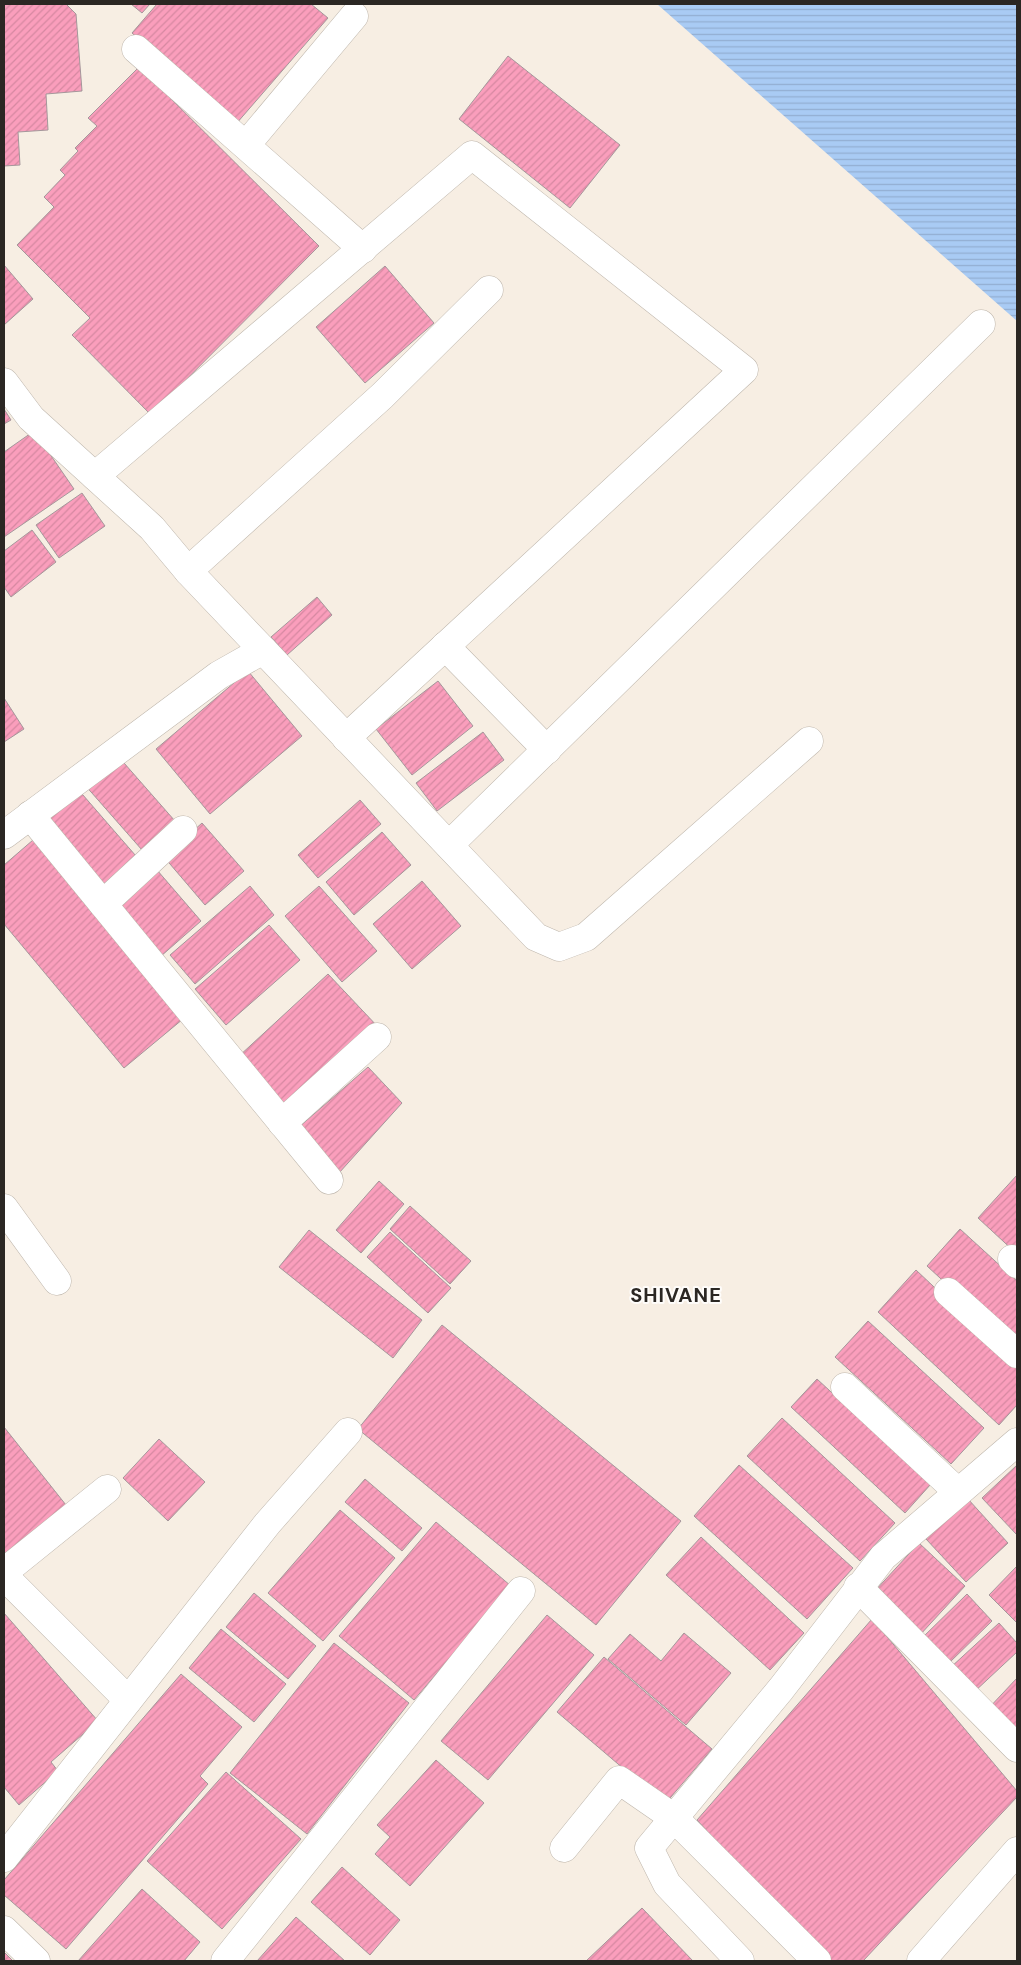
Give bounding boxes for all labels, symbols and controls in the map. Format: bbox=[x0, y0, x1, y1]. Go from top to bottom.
district label: SHIVANE bbox=[630, 1282, 722, 1308]

